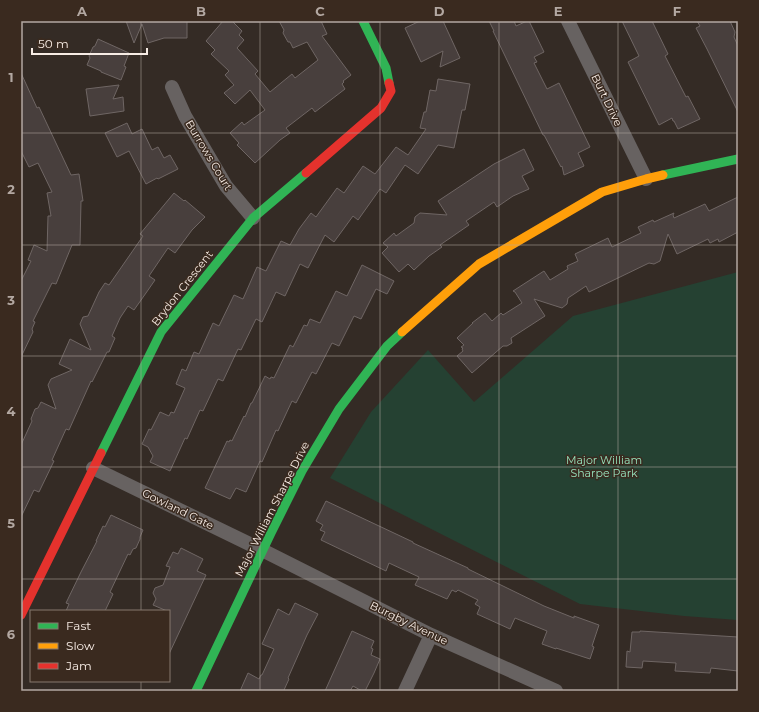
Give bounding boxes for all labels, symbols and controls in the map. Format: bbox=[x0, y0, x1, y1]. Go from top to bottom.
text: A bbox=[76, 3, 88, 19]
text: B bbox=[196, 3, 206, 19]
text: C bbox=[315, 3, 325, 19]
text: D bbox=[434, 3, 445, 19]
text: E bbox=[554, 3, 563, 19]
text: F bbox=[673, 3, 681, 19]
scale bar bbox=[32, 30, 147, 56]
text: 50 m bbox=[38, 36, 69, 51]
text: 1 bbox=[8, 69, 14, 85]
street label: Burt Drive bbox=[588, 72, 626, 129]
street label: Burrows Court bbox=[182, 117, 236, 193]
text: 2 bbox=[7, 181, 15, 197]
street label: Brydon Crescent bbox=[148, 247, 216, 328]
text: 3 bbox=[6, 292, 15, 308]
text: 4 bbox=[7, 403, 16, 419]
street label: Major William Sharpe Drive bbox=[232, 439, 312, 579]
park label: Major William Sharpe Park bbox=[566, 453, 642, 480]
street label: Gowland Gate bbox=[140, 486, 216, 533]
text: 5 bbox=[7, 515, 15, 531]
street label: Burgby Avenue bbox=[368, 598, 451, 648]
legend bbox=[30, 610, 170, 682]
text: Fast bbox=[66, 618, 91, 633]
text: 6 bbox=[7, 626, 16, 642]
text: Slow bbox=[66, 638, 95, 653]
text: Jam bbox=[65, 658, 92, 673]

